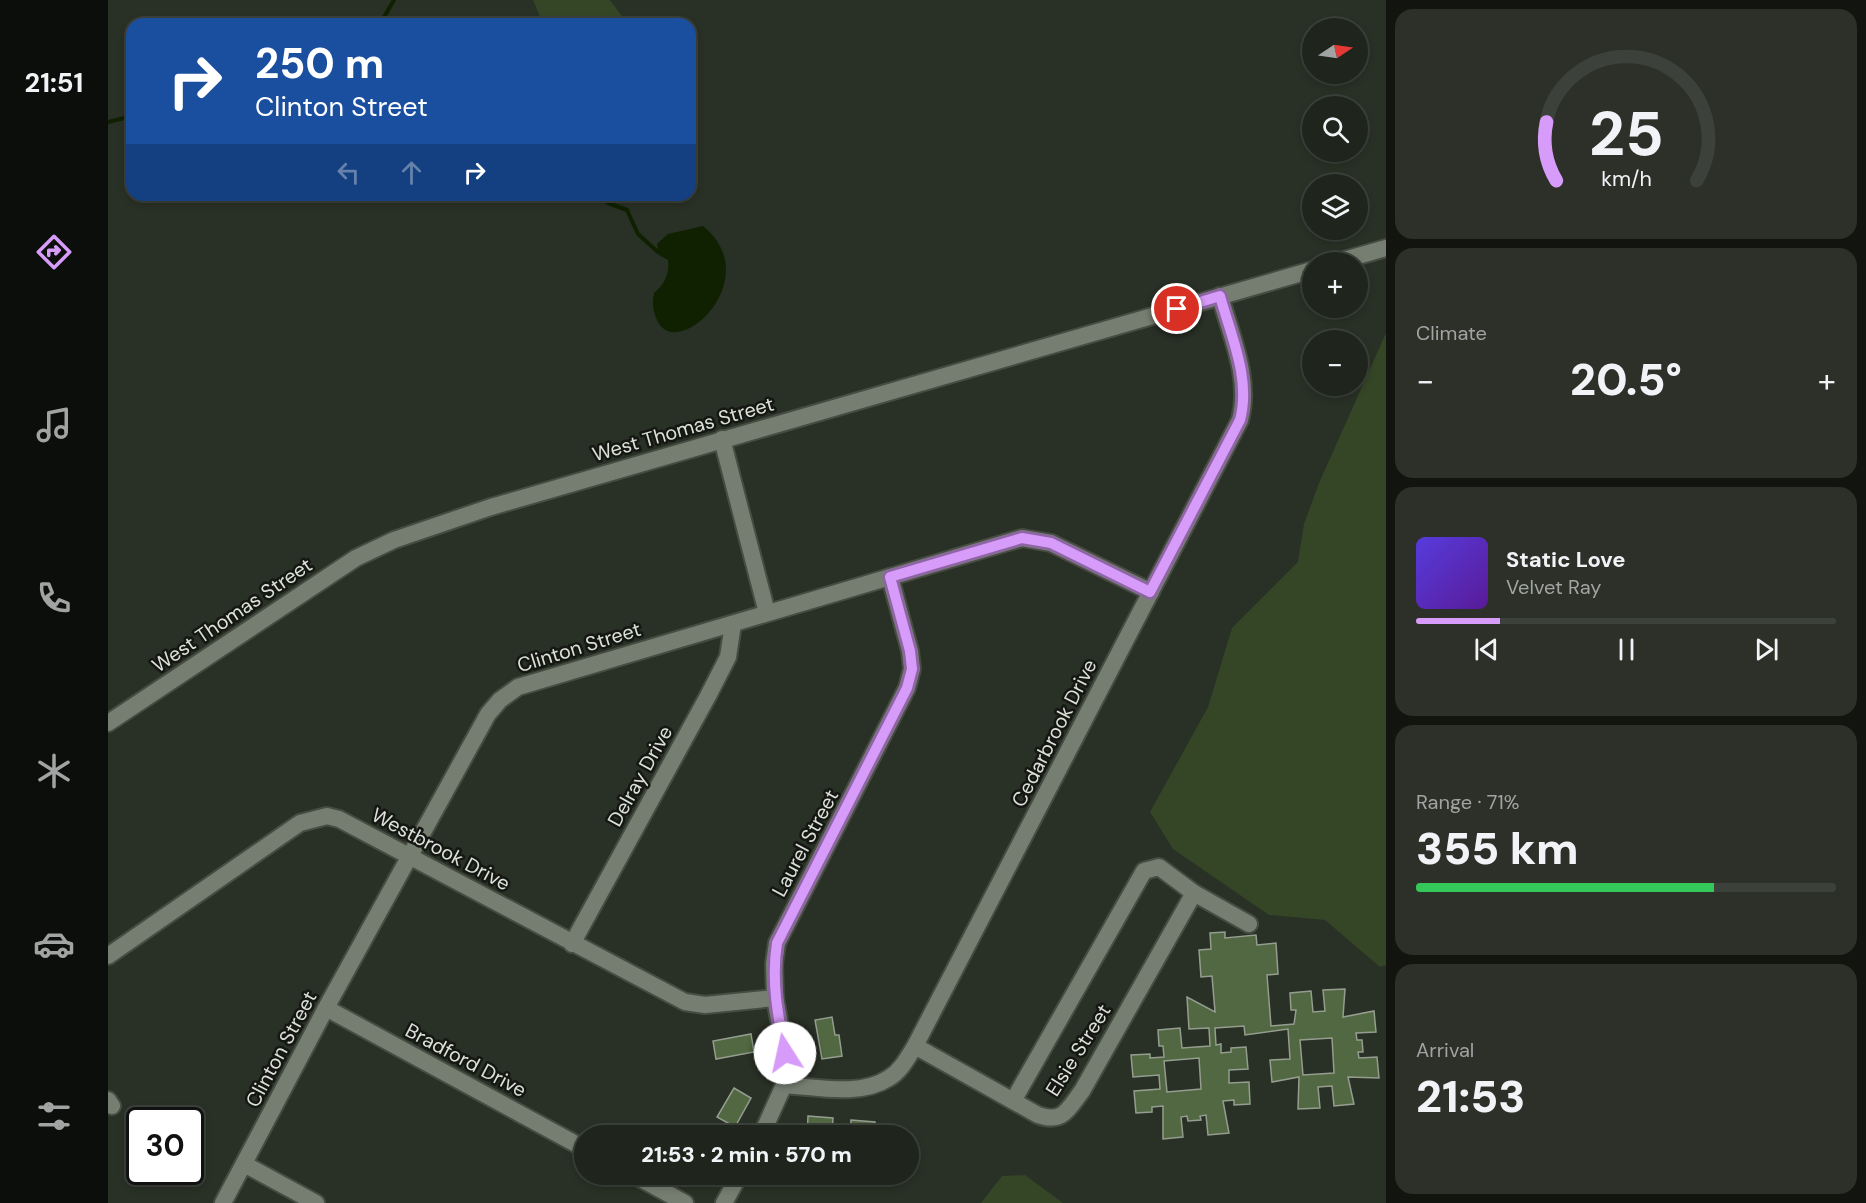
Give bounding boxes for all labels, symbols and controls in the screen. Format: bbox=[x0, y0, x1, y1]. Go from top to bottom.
north arrow bbox=[1302, 18, 1368, 84]
map controls bbox=[1302, 18, 1368, 396]
text: 250 m bbox=[255, 36, 384, 91]
icon: right bbox=[156, 42, 234, 120]
text: 21:51 bbox=[25, 65, 83, 100]
text: Clinton Street bbox=[255, 89, 428, 124]
text: 25 bbox=[1589, 93, 1663, 174]
button: search bbox=[1302, 96, 1368, 162]
icon: left bbox=[332, 156, 365, 189]
icon: ahead bbox=[395, 156, 428, 189]
icon: right bbox=[458, 156, 491, 189]
text: km/h bbox=[1601, 165, 1651, 193]
button: layers bbox=[1302, 174, 1368, 240]
icon: directions bbox=[33, 231, 75, 273]
button: + bbox=[1302, 252, 1368, 318]
pin bbox=[1151, 283, 1202, 334]
icon: arrive bbox=[1160, 292, 1193, 325]
text: Climate bbox=[1416, 320, 1487, 346]
button: − bbox=[1302, 330, 1368, 396]
text: 20.5° bbox=[1570, 350, 1682, 409]
text: − bbox=[1416, 359, 1434, 402]
text: + bbox=[1818, 359, 1836, 402]
street label: West Thomas Street bbox=[589, 391, 777, 467]
icon: music bbox=[33, 404, 75, 446]
text: Static Love bbox=[1506, 545, 1626, 574]
street label: West Thomas Street bbox=[147, 552, 317, 678]
text: Velvet Ray bbox=[1506, 574, 1601, 600]
icon: phone bbox=[33, 577, 75, 619]
street label: Clinton Street bbox=[514, 616, 644, 678]
icon: previous bbox=[1470, 633, 1503, 666]
icon: pause bbox=[1610, 633, 1643, 666]
icon: next bbox=[1750, 633, 1783, 666]
street label: Cedarbrook Drive bbox=[1006, 655, 1102, 811]
street label: Delray Drive bbox=[602, 721, 678, 831]
icon: climate bbox=[33, 750, 75, 792]
street label: Laurel Street bbox=[766, 785, 844, 901]
text: Range · 71% bbox=[1416, 789, 1519, 815]
street label: Westbrook Drive bbox=[367, 802, 515, 896]
text: 355 km bbox=[1416, 819, 1579, 878]
icon: car bbox=[33, 923, 75, 965]
street label: Clinton Street bbox=[239, 986, 323, 1112]
street label: Elsie Street bbox=[1039, 999, 1117, 1101]
street label: Bradford Drive bbox=[401, 1017, 531, 1103]
position arrow bbox=[753, 1021, 817, 1085]
text: Arrival bbox=[1416, 1037, 1474, 1063]
text: 21:53 bbox=[1416, 1067, 1526, 1126]
icon: filters bbox=[33, 1095, 75, 1137]
speed limit sign: 30 bbox=[126, 1107, 204, 1185]
text: 21:53 · 2 min · 570 m bbox=[641, 1140, 852, 1169]

